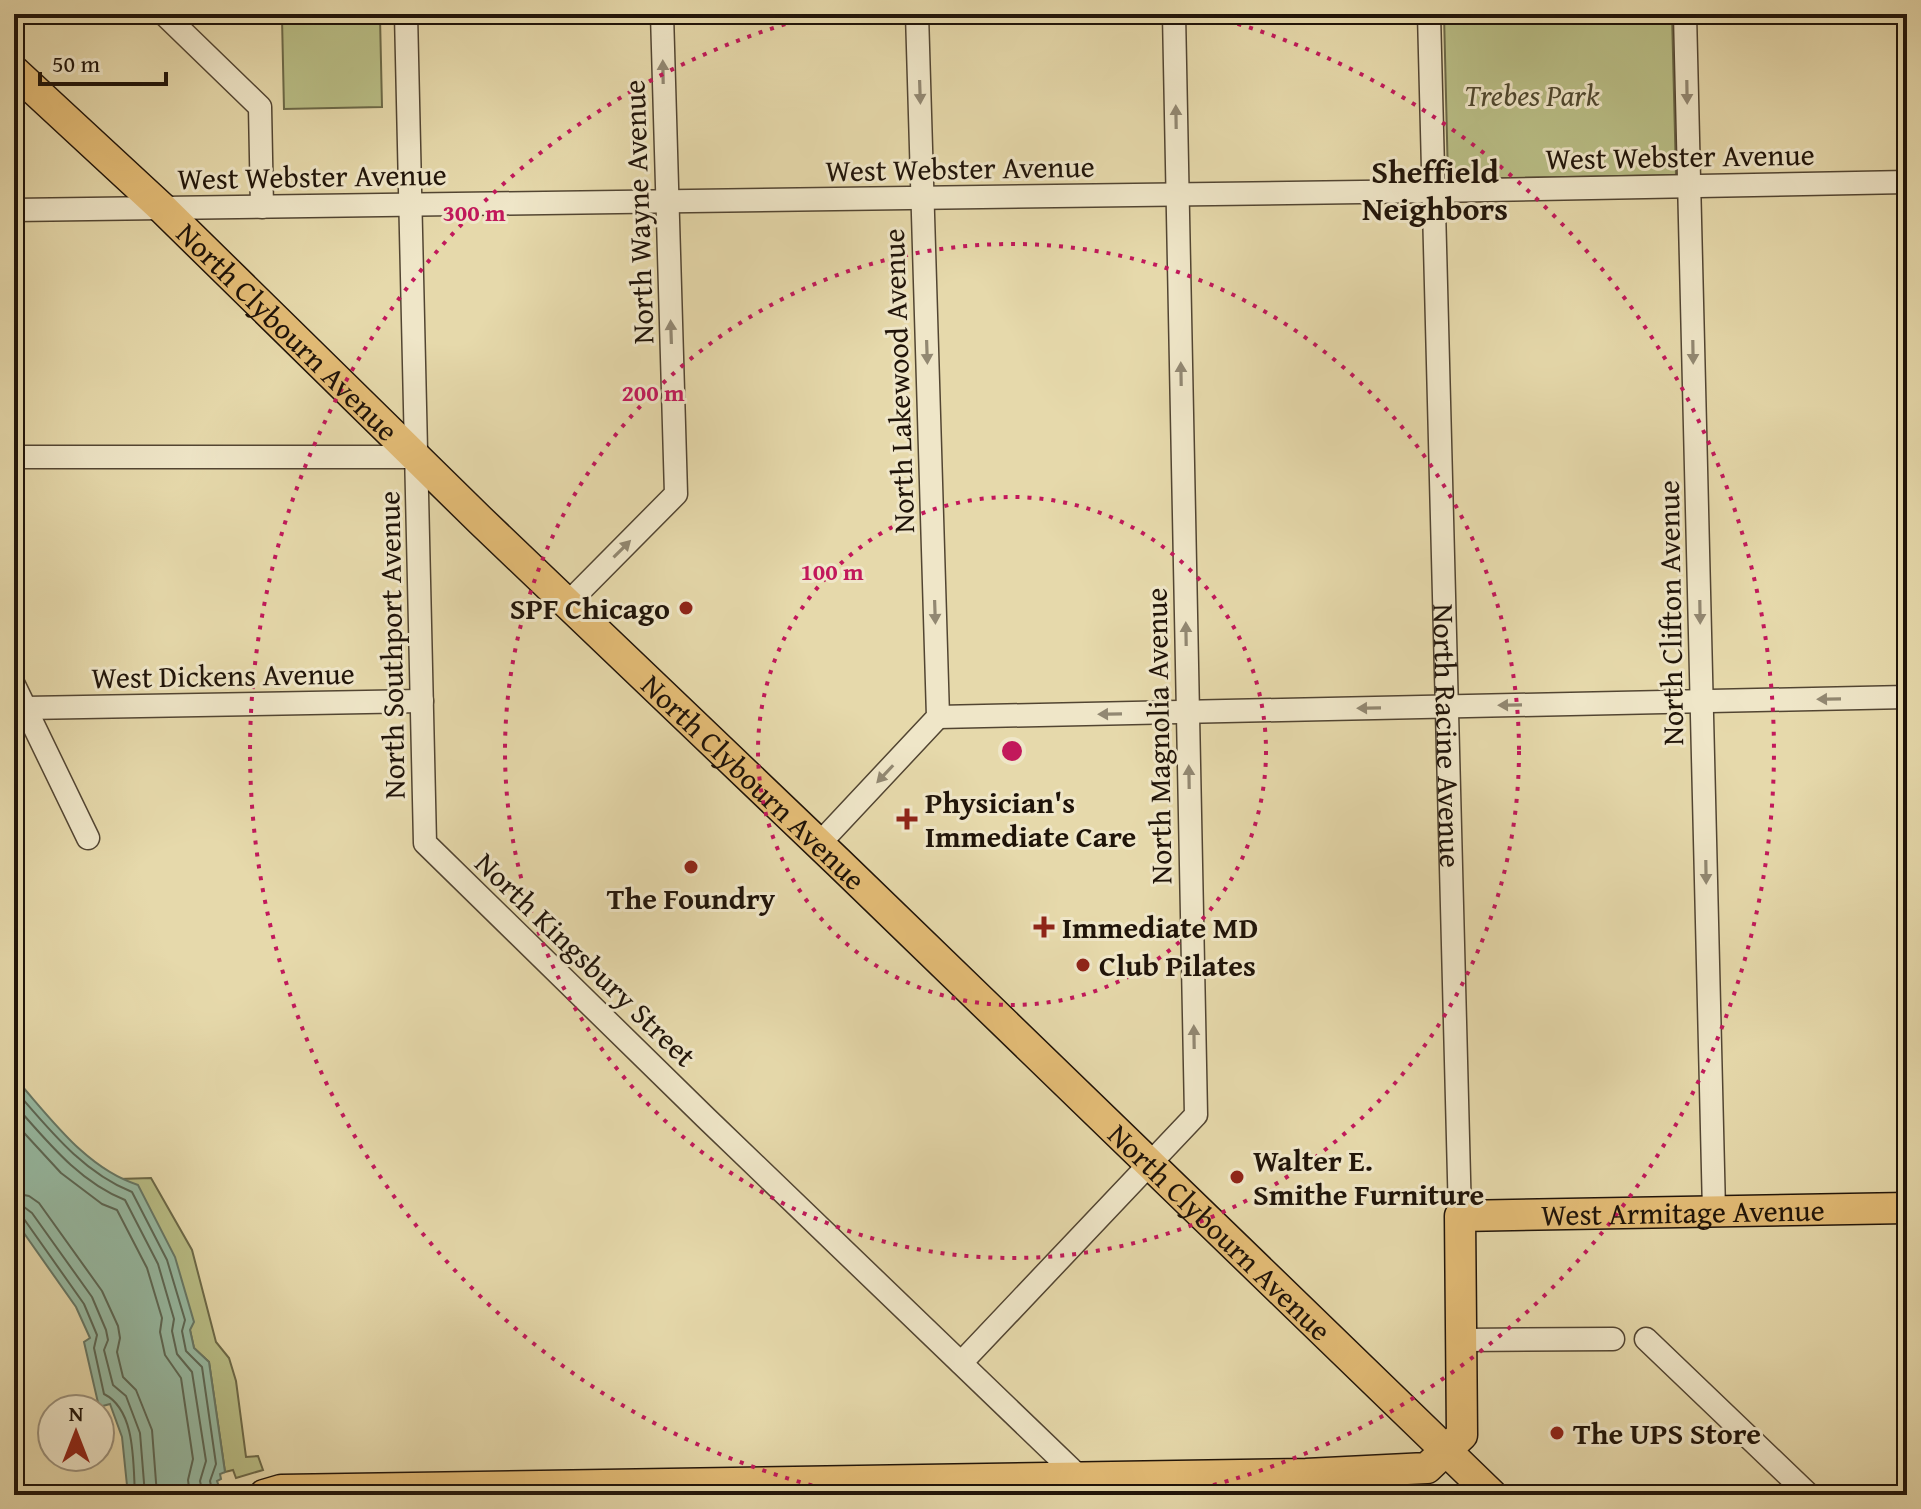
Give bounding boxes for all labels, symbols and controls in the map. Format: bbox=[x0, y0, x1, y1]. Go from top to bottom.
scale bar bbox=[40, 36, 166, 86]
text: 50 m bbox=[52, 46, 100, 81]
one-way arrow bbox=[657, 59, 670, 84]
park label: Trebes Park bbox=[1465, 73, 1600, 117]
street label: North Wayne Avenue bbox=[611, 79, 665, 345]
one-way arrow bbox=[913, 80, 926, 105]
one-way arrow bbox=[1681, 80, 1693, 105]
one-way arrow bbox=[1169, 104, 1182, 129]
street label: West Webster Avenue bbox=[1545, 132, 1815, 180]
street label: West Webster Avenue bbox=[825, 144, 1095, 192]
district label: Sheffield Neighbors bbox=[1362, 148, 1508, 232]
street label: West Webster Avenue bbox=[177, 152, 447, 200]
text: 300 m bbox=[442, 195, 506, 230]
street label: North Clybourn Avenue bbox=[167, 212, 409, 451]
street label: North Lakewood Avenue bbox=[871, 228, 925, 534]
one-way arrow bbox=[664, 319, 677, 344]
one-way arrow bbox=[921, 340, 934, 365]
one-way arrow bbox=[1687, 340, 1700, 365]
one-way arrow bbox=[1174, 361, 1187, 386]
text: 200 m bbox=[621, 375, 685, 410]
street label: North Clifton Avenue bbox=[1646, 480, 1694, 746]
street label: North Southport Avenue bbox=[366, 491, 416, 799]
one-way arrow bbox=[612, 540, 631, 559]
text: 100 m bbox=[800, 554, 864, 589]
place label: SPF Chicago bbox=[510, 586, 670, 630]
street label: North Magnolia Avenue bbox=[1133, 587, 1183, 885]
marker: SPF Chicago bbox=[677, 599, 695, 617]
one-way arrow bbox=[929, 600, 941, 625]
one-way arrow bbox=[1693, 600, 1706, 625]
street label: North Racine Avenue bbox=[1422, 603, 1473, 868]
one-way arrow bbox=[1180, 621, 1192, 646]
street label: West Dickens Avenue bbox=[91, 651, 355, 699]
street label: North Clybourn Avenue bbox=[632, 663, 876, 900]
one-way arrow bbox=[1816, 692, 1841, 705]
one-way arrow bbox=[1497, 699, 1522, 711]
one-way arrow bbox=[1356, 702, 1381, 714]
one-way arrow bbox=[1097, 707, 1122, 720]
centre of rings bbox=[998, 737, 1026, 765]
one-way arrow bbox=[876, 764, 894, 783]
one-way arrow bbox=[1182, 764, 1195, 789]
place label: Physician's Immediate Care bbox=[925, 780, 1136, 858]
marker: Physician's Immediate Care bbox=[896, 808, 918, 830]
street label: North Kingsbury Street bbox=[465, 841, 707, 1077]
marker: The Foundry bbox=[682, 858, 700, 876]
one-way arrow bbox=[1700, 860, 1712, 885]
place label: The Foundry bbox=[607, 876, 776, 920]
place label: Immediate MD bbox=[1062, 905, 1258, 949]
marker: Immediate MD bbox=[1033, 916, 1055, 938]
place label: Club Pilates bbox=[1099, 943, 1256, 987]
marker: Club Pilates bbox=[1074, 956, 1092, 974]
one-way arrow bbox=[1188, 1024, 1200, 1049]
street label: North Clybourn Avenue bbox=[1098, 1113, 1342, 1351]
place label: Walter E. Smithe Furniture bbox=[1253, 1138, 1484, 1216]
marker: Walter E. Smithe Furniture bbox=[1228, 1168, 1246, 1186]
street label: West Armitage Avenue bbox=[1541, 1187, 1825, 1237]
north arrow bbox=[36, 1393, 116, 1473]
text: N bbox=[69, 1397, 84, 1429]
place label: The UPS Store bbox=[1573, 1411, 1761, 1455]
marker: The UPS Store bbox=[1548, 1424, 1566, 1442]

